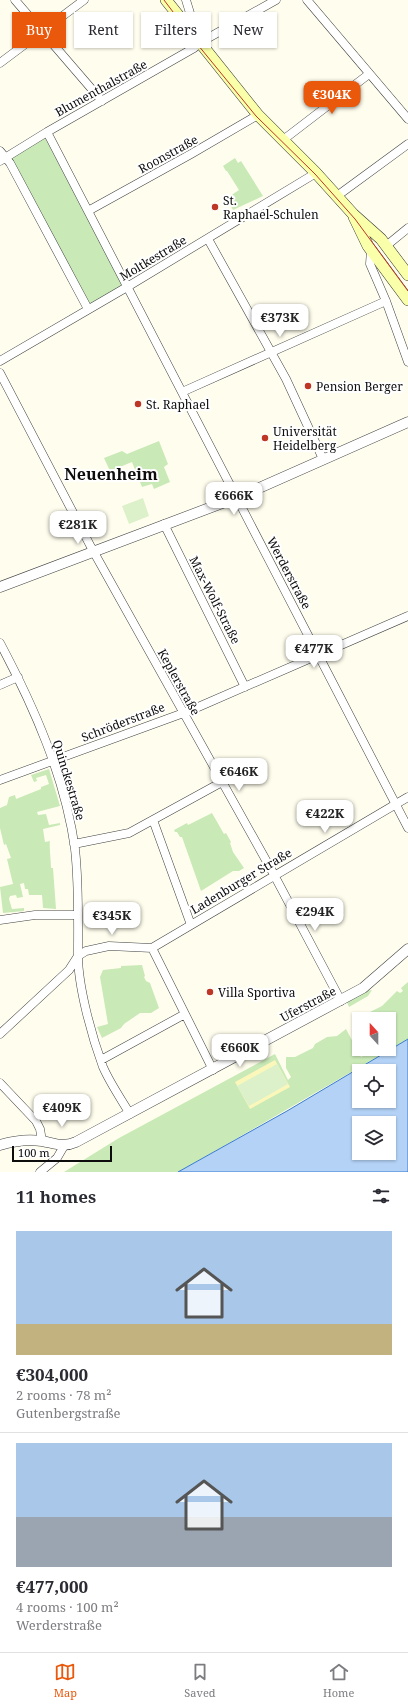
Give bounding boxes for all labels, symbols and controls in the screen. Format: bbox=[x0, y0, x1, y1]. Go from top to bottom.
chip: Buy bbox=[12, 12, 66, 48]
chip: Rent bbox=[74, 12, 133, 48]
chip: Filters bbox=[141, 12, 211, 48]
chip: New bbox=[219, 12, 277, 48]
street label: Blumenthalstraße bbox=[52, 56, 150, 120]
pin: €304K bbox=[304, 81, 360, 115]
text: €304K bbox=[313, 85, 351, 103]
street label: Roonstraße bbox=[135, 131, 201, 177]
place label: St. Raphael-Schulen bbox=[223, 192, 319, 223]
marker: St. Raphael-Schulen bbox=[210, 202, 220, 212]
street label: Moltkestraße bbox=[116, 231, 190, 285]
pin: €373K bbox=[252, 304, 308, 338]
text: €373K bbox=[261, 308, 299, 326]
place label: Pension Berger bbox=[316, 378, 403, 395]
marker: Pension Berger bbox=[303, 381, 313, 391]
place label: St. Raphael bbox=[146, 396, 210, 413]
marker: St. Raphael bbox=[133, 399, 143, 409]
place label: Universität Heidelberg bbox=[273, 423, 337, 454]
marker: Universität Heidelberg bbox=[260, 433, 270, 443]
district label: Neuenheim bbox=[64, 463, 158, 485]
pin: €666K bbox=[206, 482, 262, 516]
text: €666K bbox=[215, 486, 253, 504]
pin: €281K bbox=[50, 511, 106, 545]
text: €281K bbox=[59, 515, 97, 533]
street label: Werderstraße bbox=[263, 534, 315, 612]
street label: Max-Wolf-Straße bbox=[186, 553, 244, 647]
pin: €477K bbox=[286, 635, 342, 669]
text: €477K bbox=[295, 639, 333, 657]
street label: Keplerstraße bbox=[154, 646, 204, 718]
street label: Schröderstraße bbox=[79, 698, 167, 746]
street label: Quinckestraße bbox=[49, 738, 89, 822]
pin: €646K bbox=[211, 758, 267, 792]
text: €646K bbox=[220, 762, 258, 780]
pin: €422K bbox=[297, 800, 353, 834]
text: €422K bbox=[306, 804, 344, 822]
street label: Ladenburger Straße bbox=[187, 844, 295, 918]
pin: €294K bbox=[287, 898, 343, 932]
pin: €345K bbox=[84, 902, 140, 936]
text: €294K bbox=[296, 902, 334, 920]
text: €345K bbox=[93, 906, 131, 924]
street label: Uferstraße bbox=[277, 982, 339, 1026]
place label: Villa Sportiva bbox=[218, 984, 296, 1001]
marker: Villa Sportiva bbox=[205, 987, 215, 997]
north arrow bbox=[352, 1012, 396, 1056]
map controls bbox=[352, 1012, 396, 1160]
pin: €660K bbox=[212, 1034, 268, 1068]
text: €660K bbox=[221, 1038, 259, 1056]
button: locate bbox=[352, 1064, 396, 1108]
pin: €409K bbox=[34, 1094, 90, 1128]
text: €409K bbox=[43, 1098, 81, 1116]
button: layers bbox=[352, 1116, 396, 1160]
scale bar bbox=[12, 1144, 112, 1163]
text: 100 m bbox=[18, 1145, 50, 1160]
text: 11 homes bbox=[16, 1185, 96, 1208]
icon: filters bbox=[370, 1185, 392, 1207]
icon: home bbox=[168, 1257, 240, 1329]
text: €304,000 bbox=[16, 1363, 88, 1386]
text: 2 rooms · 78 m² bbox=[16, 1386, 111, 1404]
text: Gutenbergstraße bbox=[16, 1404, 121, 1422]
icon: home bbox=[168, 1469, 240, 1541]
text: €477,000 bbox=[16, 1575, 88, 1598]
text: 4 rooms · 100 m² bbox=[16, 1598, 119, 1616]
text: Werderstraße bbox=[16, 1616, 102, 1634]
tab: Map bbox=[54, 1661, 77, 1700]
tab: Saved bbox=[184, 1661, 216, 1700]
tab: Home bbox=[323, 1661, 354, 1700]

